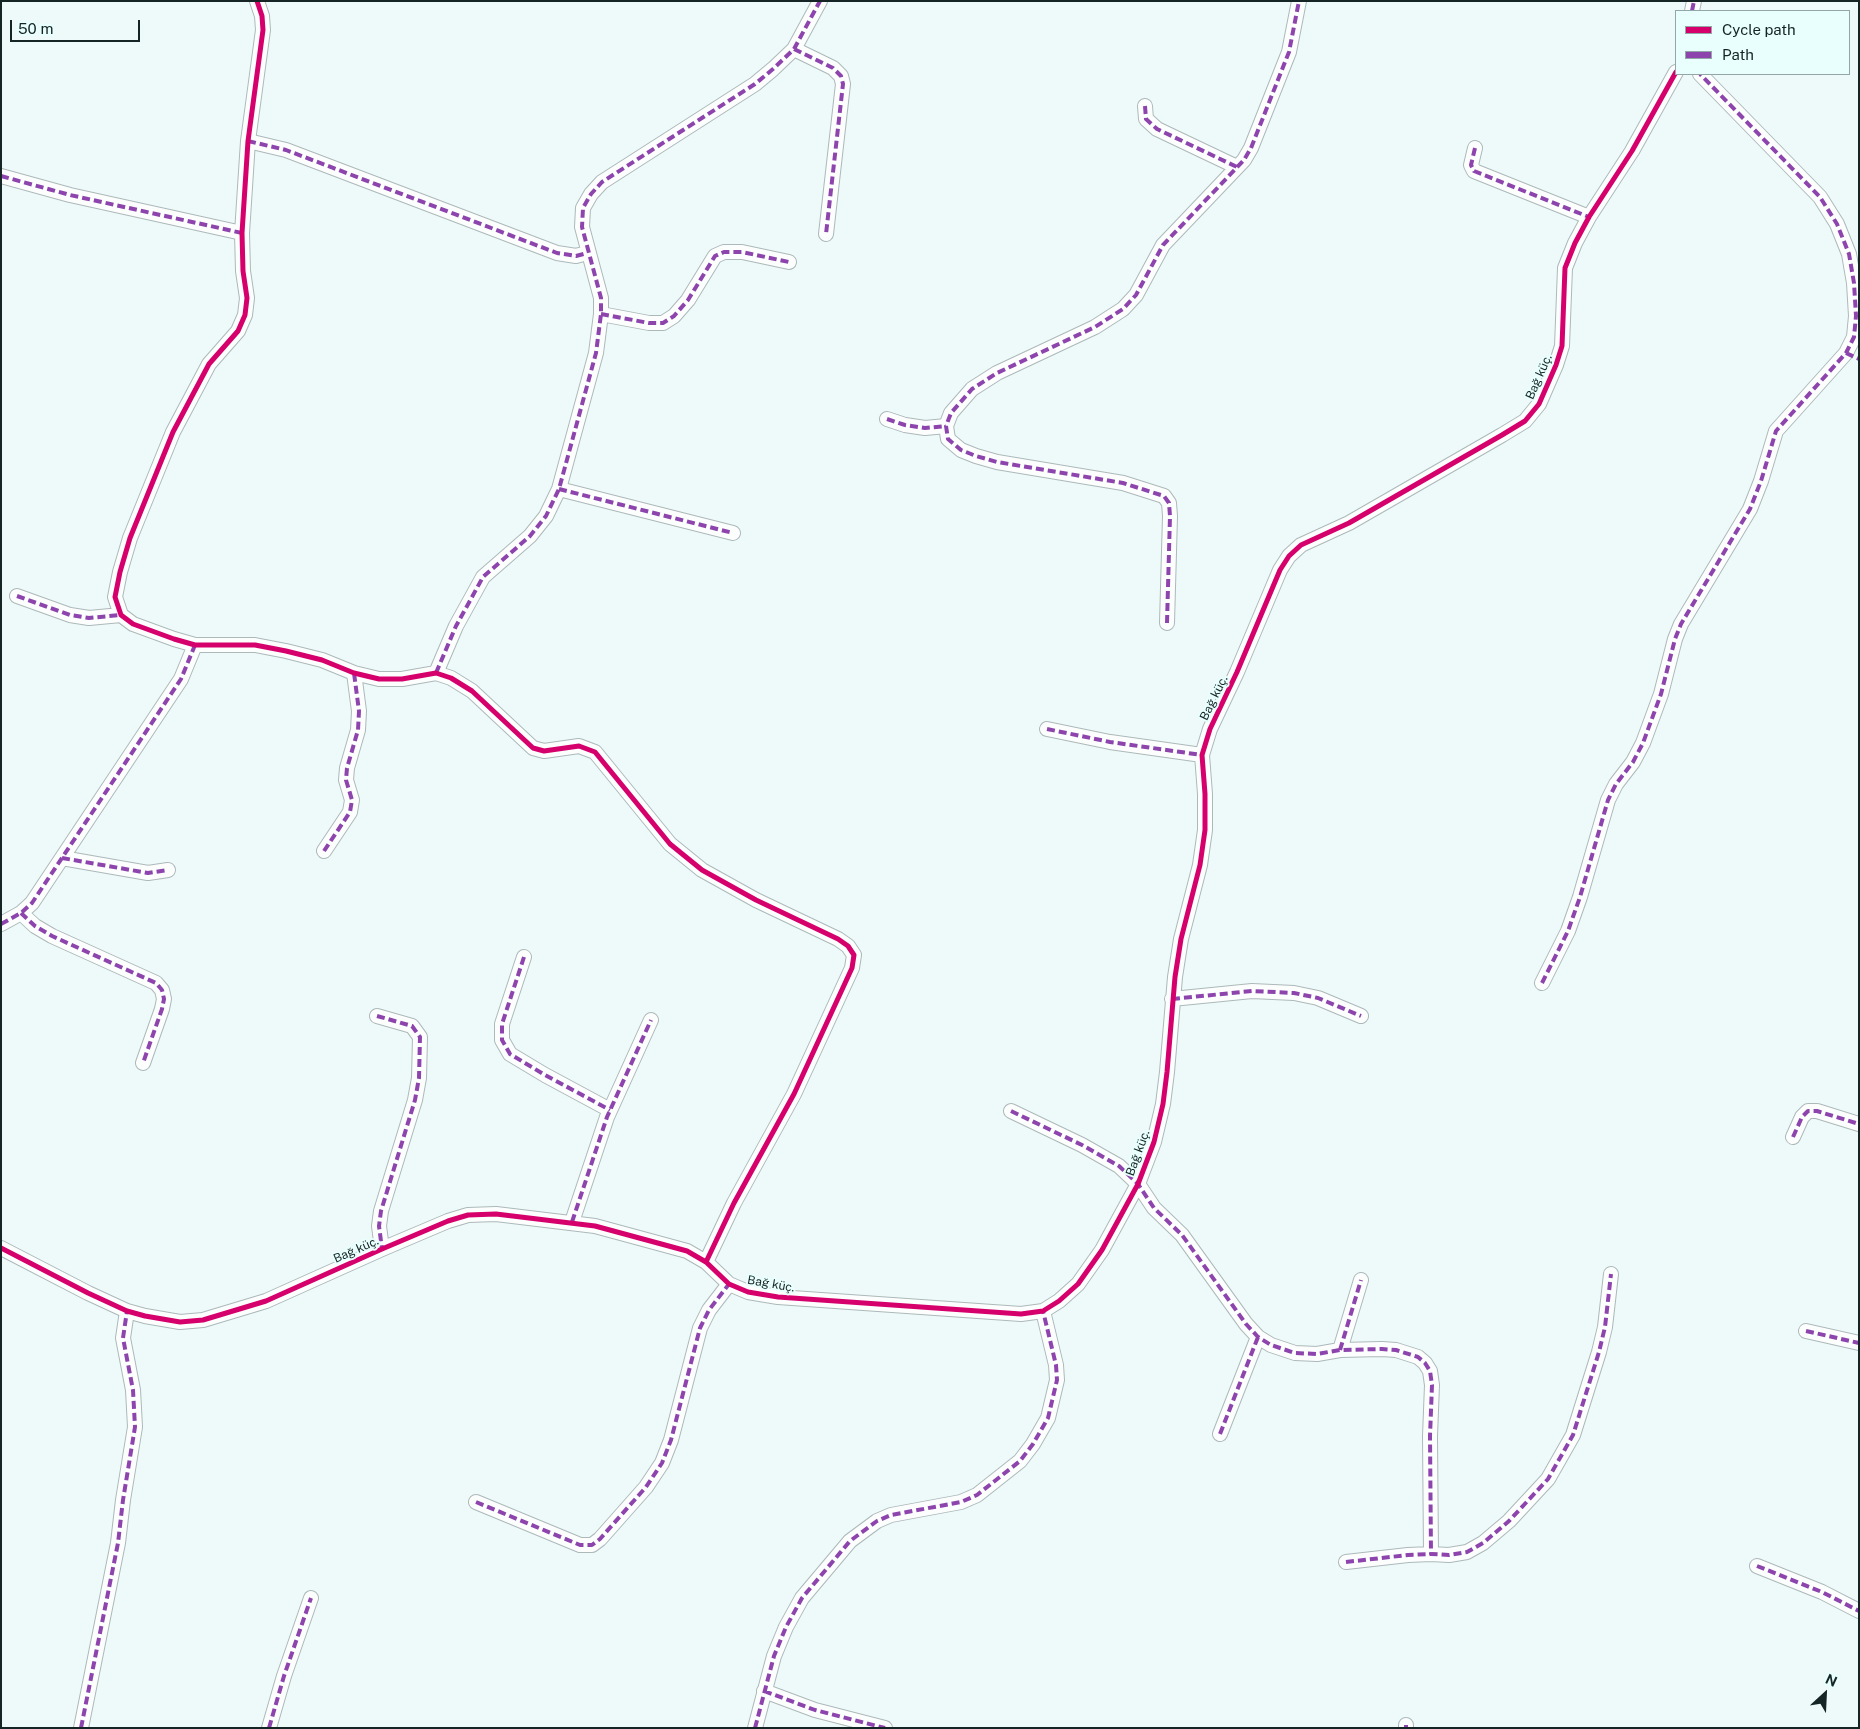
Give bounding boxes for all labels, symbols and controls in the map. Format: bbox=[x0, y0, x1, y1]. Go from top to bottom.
scale bar bbox=[12, 10, 142, 42]
legend bbox=[1675, 10, 1850, 75]
text: 50 m bbox=[18, 20, 53, 37]
text: Cycle path bbox=[1722, 21, 1796, 38]
text: Path bbox=[1722, 46, 1754, 63]
street label: Bağ küç. bbox=[1523, 352, 1555, 402]
street label: Bağ küç. bbox=[1197, 673, 1231, 723]
street label: Bağ küç. bbox=[1123, 1128, 1153, 1178]
street label: Bağ küç. bbox=[331, 1234, 381, 1266]
street label: Bağ küç. bbox=[746, 1273, 796, 1295]
north arrow bbox=[1800, 1669, 1850, 1719]
text: N bbox=[1823, 1671, 1840, 1690]

